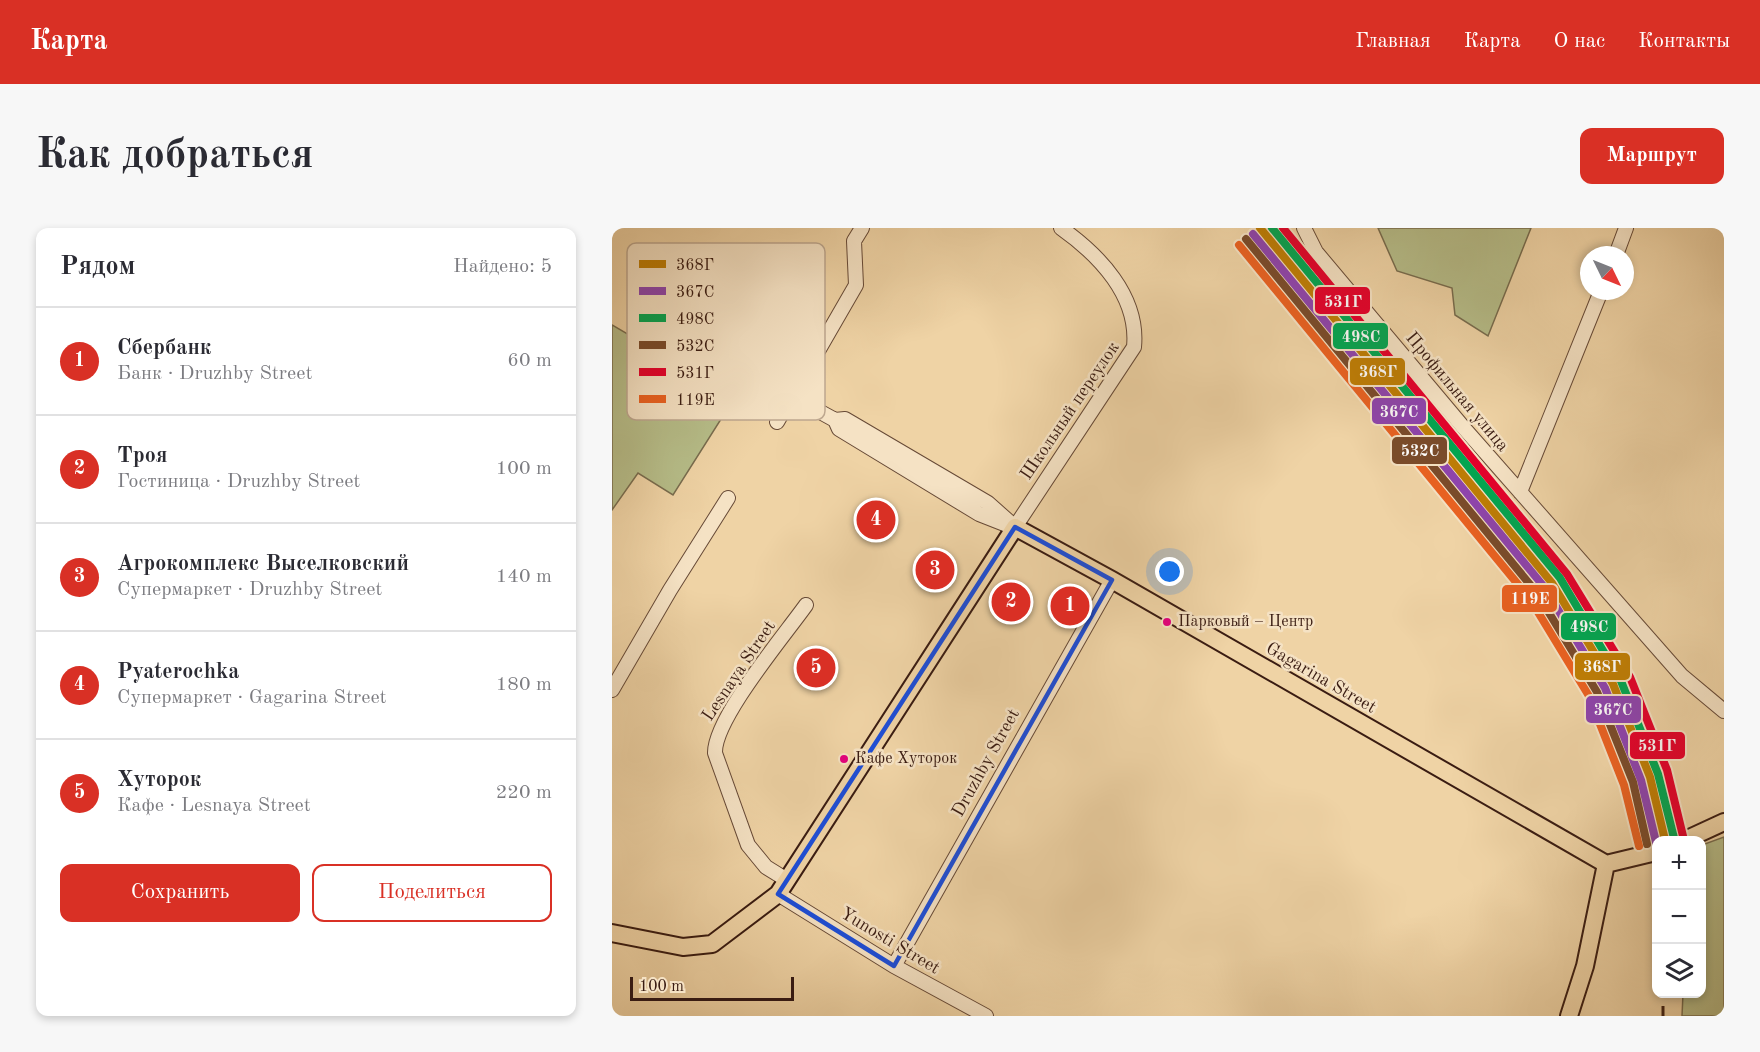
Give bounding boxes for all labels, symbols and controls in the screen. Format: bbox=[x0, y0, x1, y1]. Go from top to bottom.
text: Карта bbox=[30, 28, 108, 56]
text: Главная bbox=[1355, 31, 1431, 52]
text: Карта bbox=[1464, 31, 1521, 52]
text: О нас bbox=[1554, 31, 1605, 52]
text: Контакты bbox=[1638, 31, 1730, 52]
button: Маршрут bbox=[1580, 128, 1724, 184]
text: Как добраться bbox=[36, 135, 313, 177]
legend bbox=[627, 243, 825, 420]
north arrow bbox=[1580, 246, 1634, 300]
text: Рядом bbox=[60, 254, 135, 280]
text: Найдено: 5 bbox=[453, 257, 552, 277]
text: 368Г bbox=[676, 258, 714, 274]
text: 367С bbox=[676, 285, 715, 301]
line badge: 531Г bbox=[1314, 286, 1371, 315]
text: 531Г bbox=[1324, 295, 1362, 311]
text: 498С bbox=[676, 312, 715, 328]
line badge: 498С bbox=[1332, 322, 1389, 350]
street label: Профильная улица bbox=[1401, 329, 1512, 456]
text: 498С bbox=[1342, 330, 1380, 346]
text: Сбербанк bbox=[117, 337, 211, 359]
text: 532С bbox=[676, 339, 715, 355]
street label: Школьный переулок bbox=[1017, 339, 1123, 483]
text: 1 bbox=[74, 351, 85, 371]
text: 60 m bbox=[507, 351, 552, 371]
line badge: 368Г bbox=[1349, 357, 1406, 386]
text: Банк · Druzhby Street bbox=[117, 364, 312, 384]
text: 368Г bbox=[1359, 365, 1397, 381]
text: 531Г bbox=[676, 366, 714, 382]
text: 119Е bbox=[676, 393, 715, 409]
line badge: 367С bbox=[1371, 397, 1427, 425]
text: 367С bbox=[1380, 405, 1418, 421]
line badge: 532С bbox=[1391, 436, 1448, 465]
text: 532С bbox=[1401, 444, 1439, 460]
text: Троя bbox=[117, 445, 168, 467]
text: 2 bbox=[74, 459, 85, 479]
text: 100 m bbox=[496, 459, 552, 479]
text: Гостиница · Druzhby Street bbox=[117, 472, 360, 492]
pin: 4 bbox=[856, 498, 896, 542]
pin: 3 bbox=[916, 548, 954, 592]
text: Агрокомплекс Выселковский bbox=[117, 553, 409, 575]
your location bbox=[1155, 557, 1184, 586]
text: 3 bbox=[74, 567, 85, 587]
text: 140 m bbox=[496, 567, 552, 587]
text: Супермаркет · Druzhby Street bbox=[117, 580, 382, 600]
pin: 2 bbox=[992, 580, 1030, 625]
pin: 1 bbox=[1050, 584, 1090, 628]
line badge: 119Е bbox=[1501, 584, 1558, 613]
text: 119Е bbox=[1511, 592, 1549, 608]
line badge: 498С bbox=[1560, 612, 1617, 641]
place label: Парковый – Центр bbox=[1178, 614, 1313, 630]
marker: Парковый – Центр bbox=[1161, 616, 1173, 628]
street label: Lesnaya Street bbox=[699, 617, 779, 725]
text: 498С bbox=[1570, 620, 1608, 636]
street label: Gagarina Street bbox=[1263, 639, 1379, 717]
pin: 5 bbox=[796, 646, 836, 690]
line badge: 368Г bbox=[1574, 652, 1631, 681]
text: 368Г bbox=[1583, 660, 1621, 676]
text: Pyaterochka bbox=[117, 661, 239, 683]
text: 4 bbox=[74, 675, 85, 695]
text: 180 m bbox=[496, 675, 552, 695]
text: Супермаркет · Gagarina Street bbox=[117, 688, 387, 708]
line badge: 367С bbox=[1585, 695, 1642, 724]
text: 367С bbox=[1594, 703, 1632, 719]
street label: Druzhby Street bbox=[949, 706, 1023, 820]
line badge: 531Г bbox=[1629, 731, 1686, 760]
text: 531Г bbox=[1638, 739, 1676, 755]
place label: Кафе Хуторок bbox=[855, 751, 957, 767]
marker: Кафе Хуторок bbox=[838, 753, 850, 765]
text: Хуторок bbox=[117, 769, 201, 791]
text: 5 bbox=[74, 783, 85, 803]
text: 220 m bbox=[496, 783, 552, 803]
text: Кафе · Lesnaya Street bbox=[117, 796, 311, 816]
map controls bbox=[1652, 836, 1706, 998]
button: + bbox=[1652, 836, 1706, 890]
button: Сохранить bbox=[60, 864, 300, 922]
button: Поделиться bbox=[312, 864, 552, 922]
button: − bbox=[1652, 890, 1706, 944]
street label: Yunosti Street bbox=[837, 904, 943, 978]
button: layers bbox=[1652, 944, 1706, 998]
scale bar bbox=[630, 974, 794, 1002]
text: 100 m bbox=[639, 979, 684, 995]

